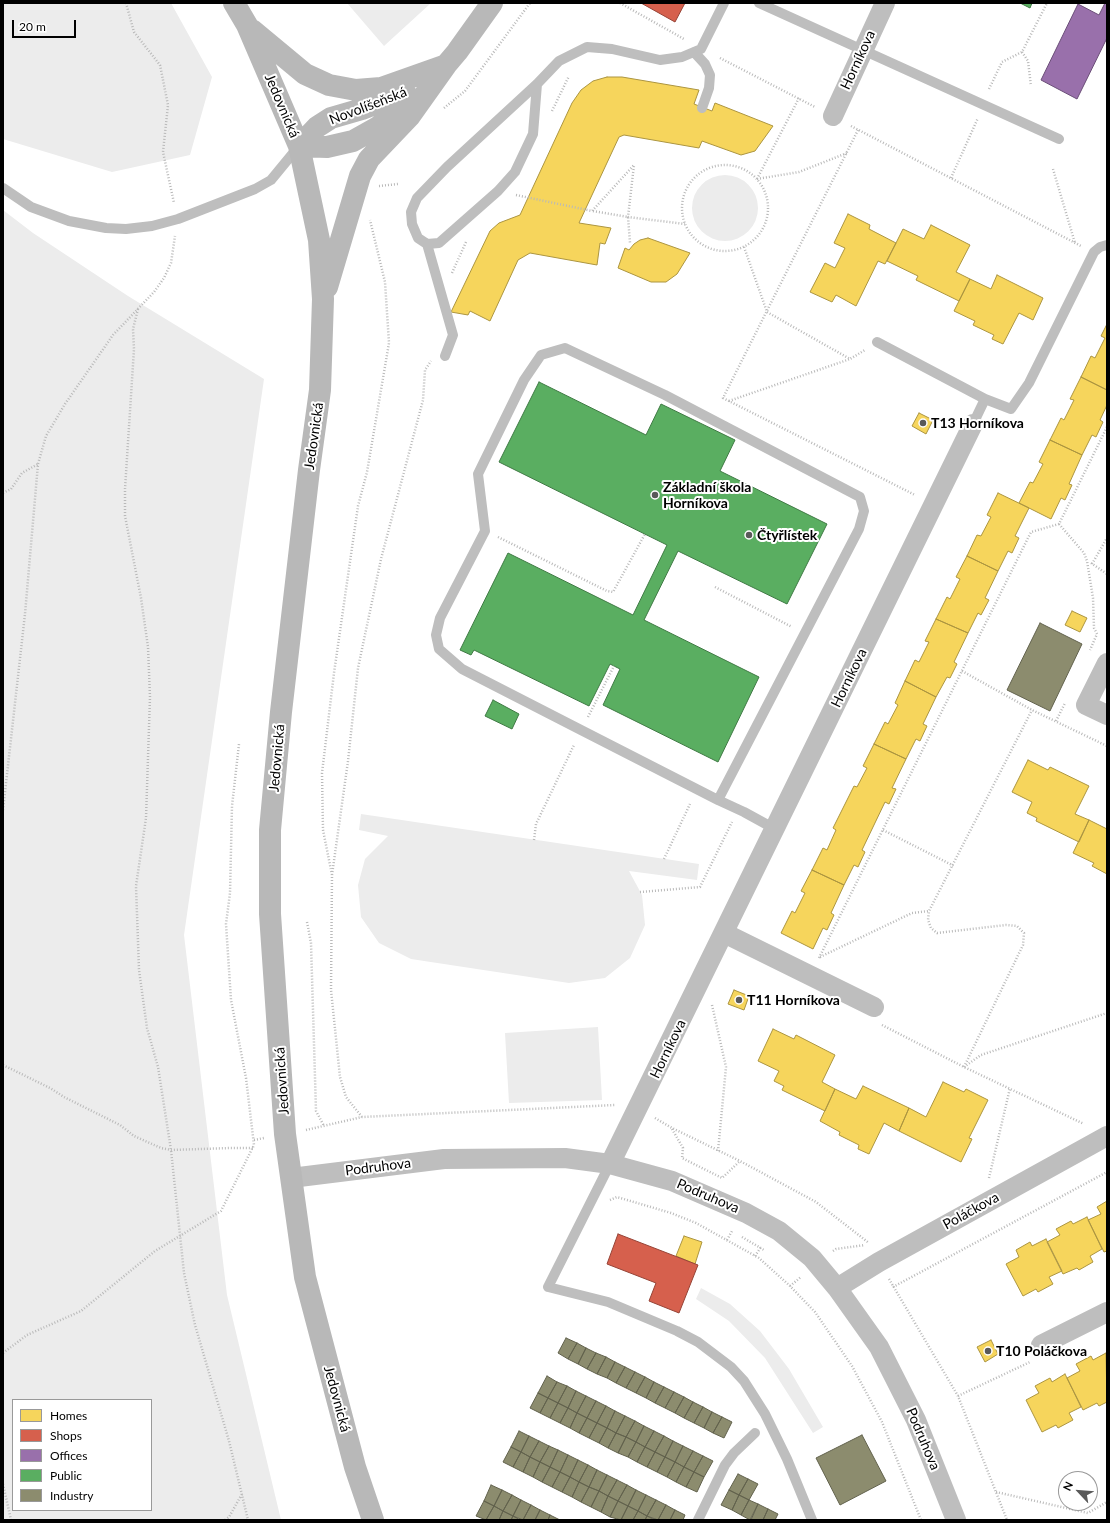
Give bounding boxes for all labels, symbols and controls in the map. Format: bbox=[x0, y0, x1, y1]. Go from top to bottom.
scale bar bbox=[14, 12, 78, 38]
text: 20 m bbox=[19, 19, 46, 34]
street label: Horníkova bbox=[837, 28, 879, 92]
street label: Jedovnická bbox=[261, 72, 303, 140]
street label: Novolíšeňská bbox=[327, 84, 409, 128]
street label: Jedovnická bbox=[301, 401, 327, 471]
place label: T13 Horníkova bbox=[931, 415, 1024, 431]
marker: T13 Horníkova bbox=[918, 418, 928, 428]
place label: Základní škola Horníkova bbox=[663, 479, 751, 512]
marker: Základní škola Horníkova bbox=[650, 490, 660, 500]
place label: Čtyřlístek bbox=[757, 527, 817, 543]
marker: Čtyřlístek bbox=[744, 530, 754, 540]
street label: Horníkova bbox=[828, 646, 870, 710]
street label: Jedovnická bbox=[266, 724, 288, 792]
place label: T11 Horníkova bbox=[747, 992, 840, 1008]
marker: T11 Horníkova bbox=[734, 995, 744, 1005]
street label: Horníkova bbox=[647, 1017, 689, 1081]
street label: Jedovnická bbox=[271, 1047, 293, 1115]
street label: Podruhova bbox=[344, 1155, 412, 1179]
street label: Podruhova bbox=[674, 1175, 742, 1217]
street label: Poláčkova bbox=[940, 1189, 1002, 1233]
place label: T10 Poláčkova bbox=[996, 1343, 1087, 1359]
marker: T10 Poláčkova bbox=[983, 1346, 993, 1356]
street label: Jedovnická bbox=[320, 1364, 354, 1434]
legend bbox=[12, 1399, 152, 1511]
street label: Podruhova bbox=[902, 1405, 944, 1473]
text: Homes bbox=[50, 1408, 87, 1423]
text: Shops bbox=[50, 1428, 82, 1443]
text: Offices bbox=[50, 1448, 87, 1463]
text: Public bbox=[50, 1468, 82, 1483]
north arrow bbox=[1058, 1471, 1098, 1511]
text: N bbox=[1060, 1479, 1075, 1493]
text: Industry bbox=[50, 1488, 93, 1503]

